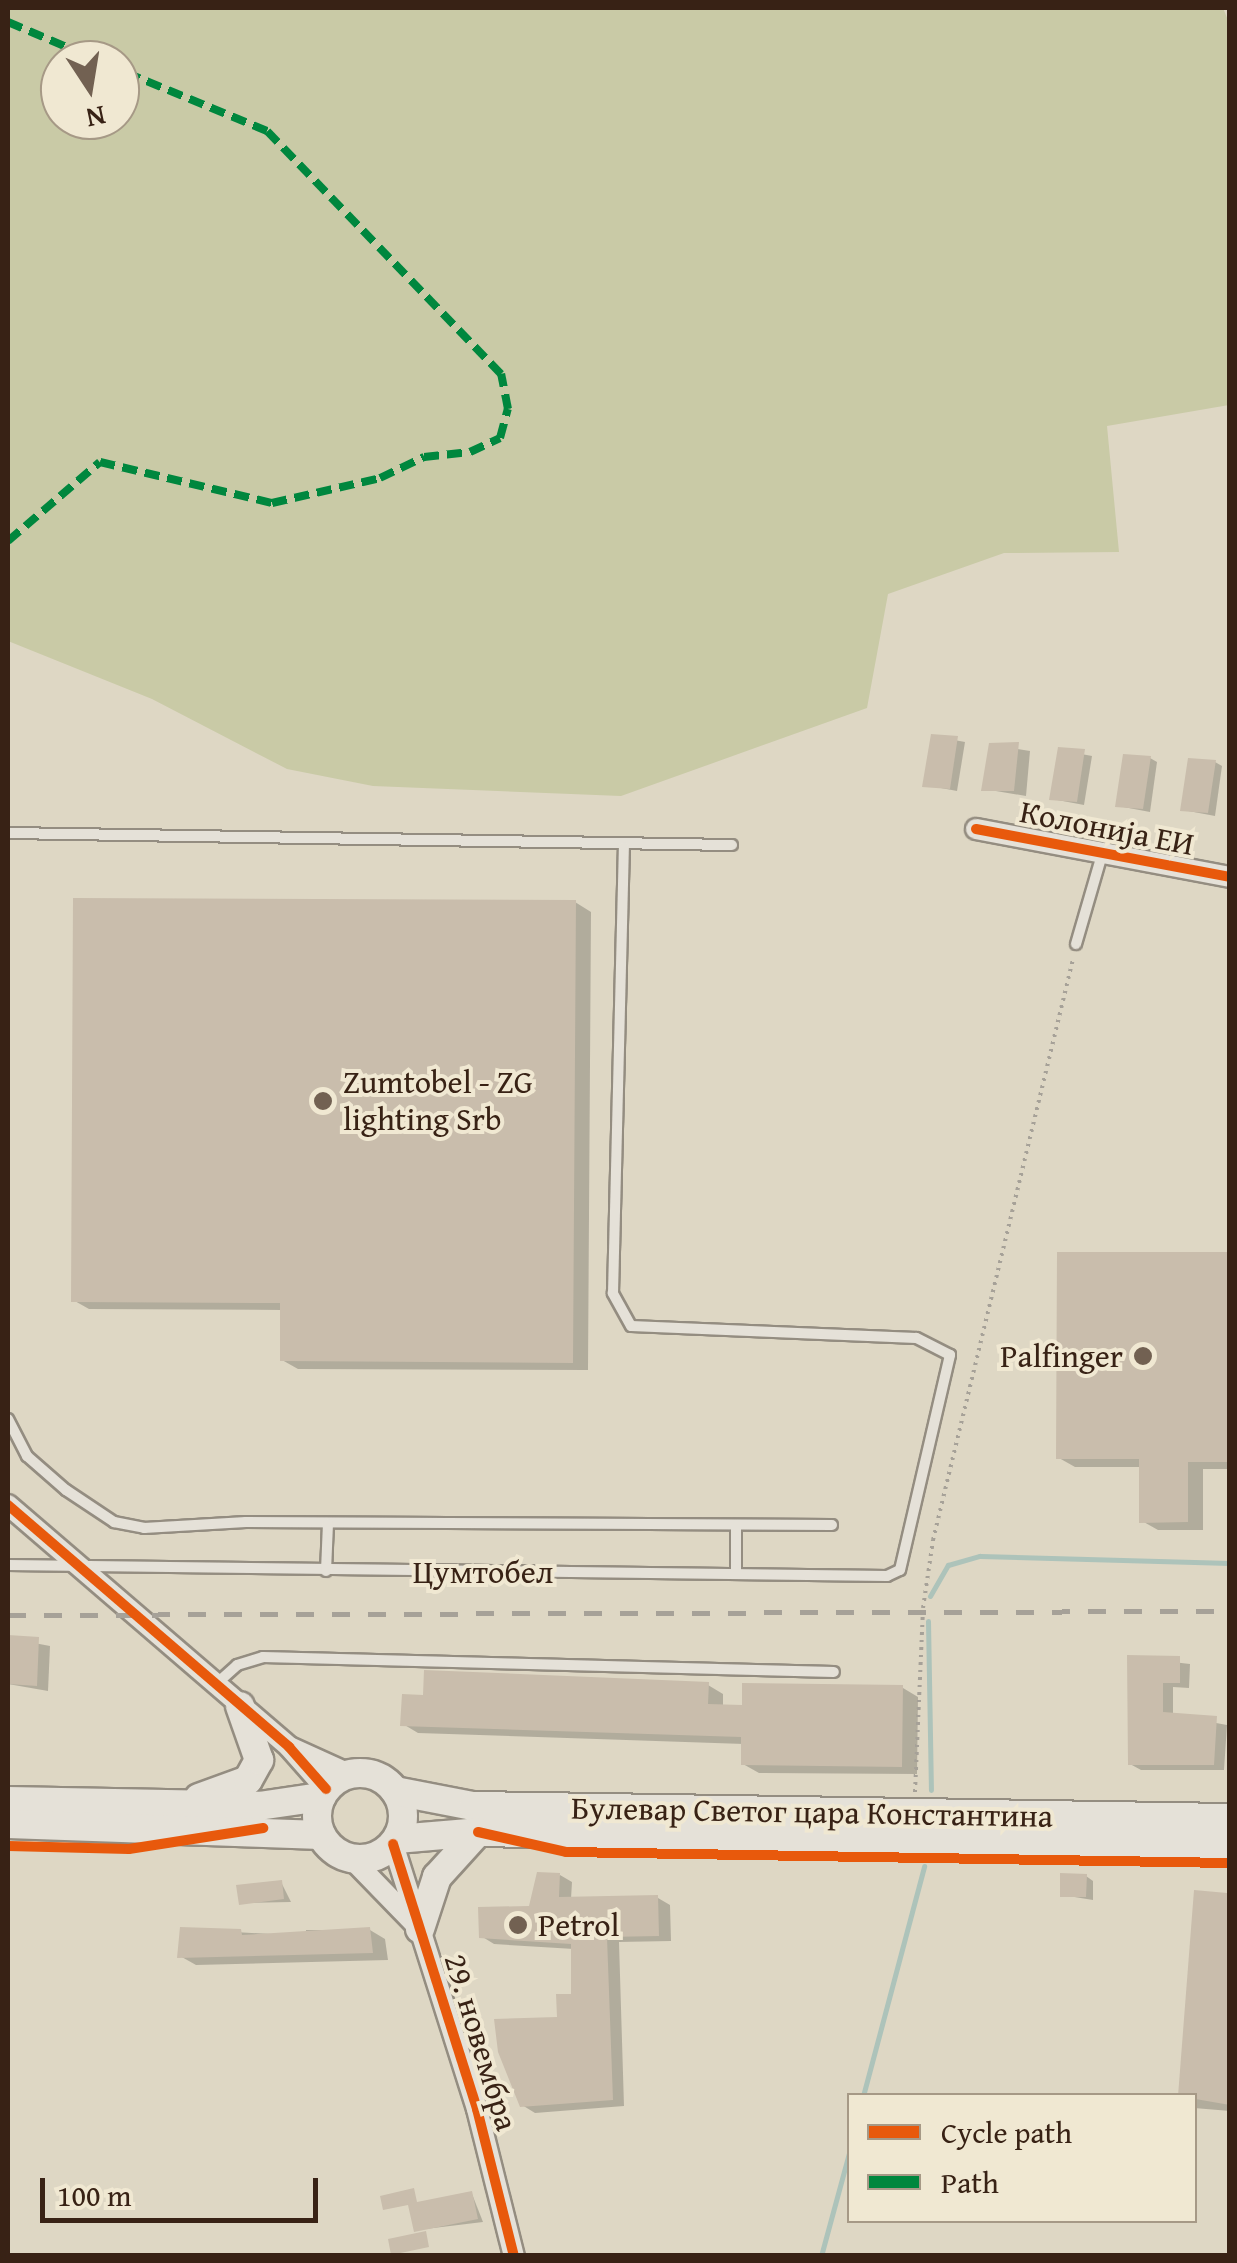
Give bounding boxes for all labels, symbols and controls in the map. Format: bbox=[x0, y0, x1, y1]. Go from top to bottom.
north arrow bbox=[40, 40, 140, 140]
text: N bbox=[83, 96, 109, 140]
street label: Колонија ЕИ bbox=[1017, 792, 1197, 864]
place label: Zumtobel - ZG lighting Srb bbox=[343, 1064, 533, 1139]
marker: Zumtobel - ZG lighting Srb bbox=[312, 1090, 334, 1112]
place label: Palfinger bbox=[1000, 1337, 1123, 1375]
marker: Palfinger bbox=[1132, 1345, 1154, 1367]
street label: Цумтобел bbox=[413, 1553, 553, 1591]
street label: Булевар Светог цара Константина bbox=[571, 1789, 1053, 1835]
place label: Petrol bbox=[538, 1906, 620, 1944]
marker: Petrol bbox=[507, 1914, 529, 1936]
street label: 29. новембра bbox=[436, 1949, 526, 2135]
legend bbox=[847, 2093, 1197, 2223]
text: Cycle path bbox=[941, 2110, 1072, 2154]
scale bar bbox=[45, 2158, 322, 2220]
text: Path bbox=[941, 2160, 999, 2204]
text: 100 m bbox=[57, 2173, 131, 2217]

